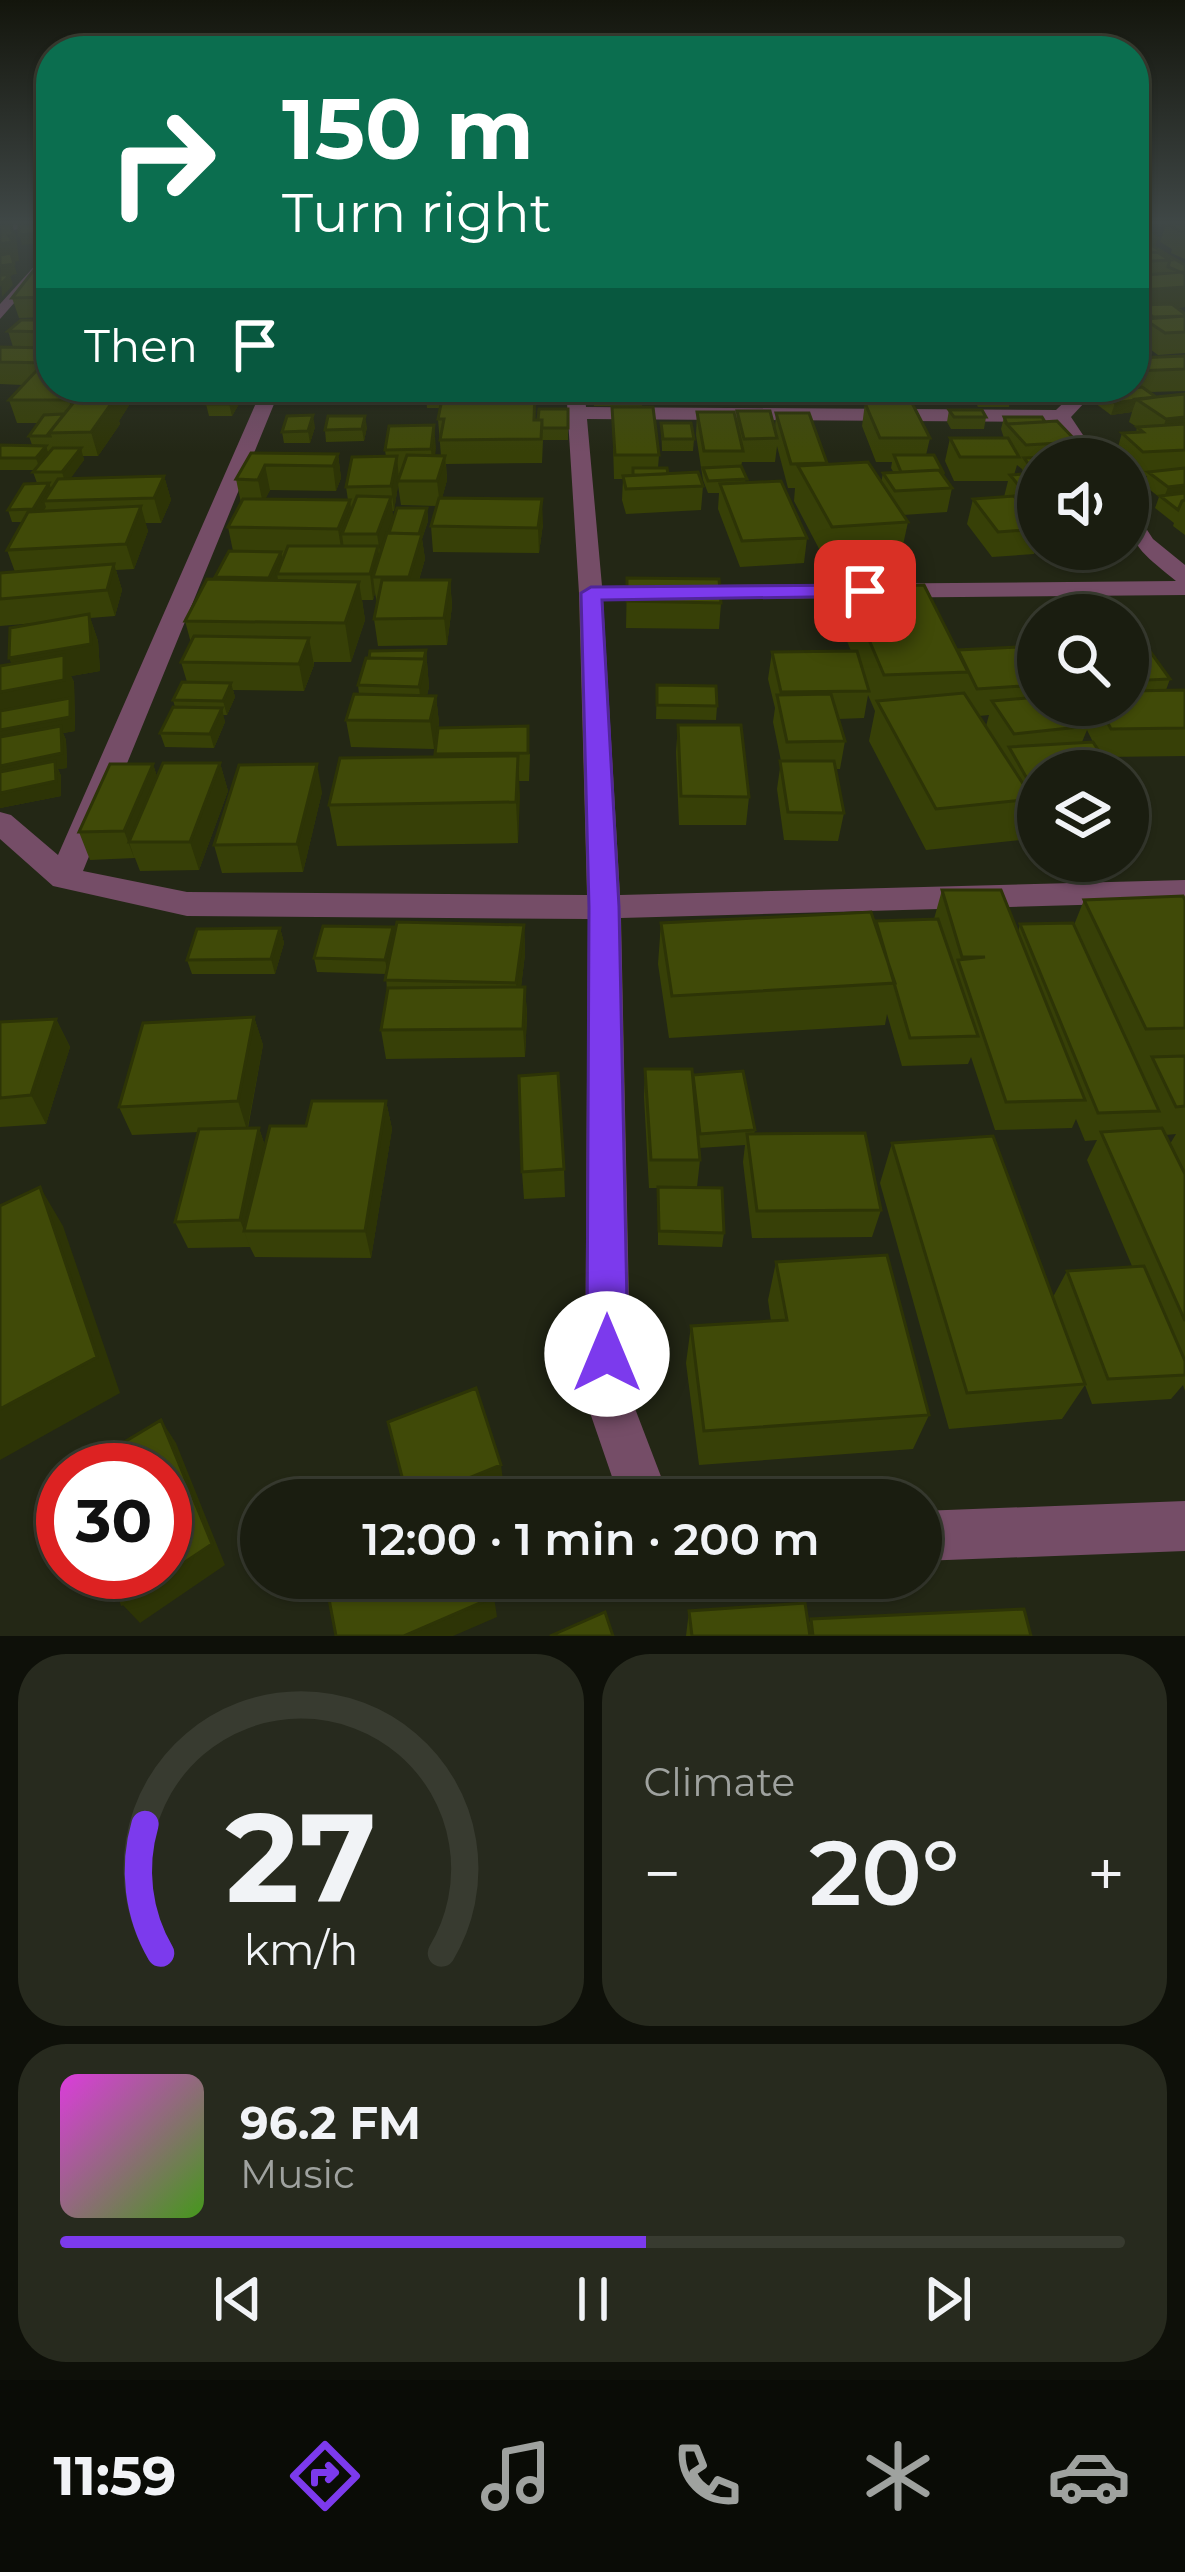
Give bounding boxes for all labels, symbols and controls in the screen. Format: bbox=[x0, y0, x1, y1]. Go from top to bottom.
text: 150 m bbox=[282, 78, 534, 180]
icon: right bbox=[84, 84, 240, 240]
text: Turn right bbox=[282, 180, 552, 246]
icon: arrive bbox=[222, 312, 288, 378]
text: Then bbox=[84, 318, 198, 373]
map controls bbox=[1017, 438, 1149, 882]
button: sound bbox=[1017, 438, 1149, 570]
pin bbox=[814, 540, 916, 642]
icon: arrive bbox=[832, 558, 898, 624]
button: search bbox=[1017, 594, 1149, 726]
button: layers bbox=[1017, 750, 1149, 882]
position arrow bbox=[544, 1291, 670, 1417]
speed limit sign: 30 bbox=[36, 1443, 192, 1599]
text: 12:00 · 1 min · 200 m bbox=[362, 1511, 820, 1566]
text: Climate bbox=[644, 1758, 795, 1806]
text: 27 bbox=[225, 1781, 376, 1933]
text: 20° bbox=[809, 1818, 960, 1928]
text: − bbox=[644, 1833, 681, 1914]
text: + bbox=[1087, 1833, 1125, 1914]
text: km/h bbox=[244, 1923, 358, 1976]
text: 96.2 FM bbox=[240, 2095, 421, 2150]
text: Music bbox=[240, 2150, 355, 2198]
icon: previous bbox=[205, 2266, 271, 2332]
icon: pause bbox=[560, 2266, 626, 2332]
icon: next bbox=[915, 2266, 981, 2332]
icon: directions bbox=[283, 2434, 367, 2518]
icon: music bbox=[474, 2434, 558, 2518]
icon: phone bbox=[665, 2434, 749, 2518]
icon: climate bbox=[856, 2434, 940, 2518]
icon: car bbox=[1047, 2434, 1131, 2518]
text: 11:59 bbox=[53, 2443, 177, 2509]

